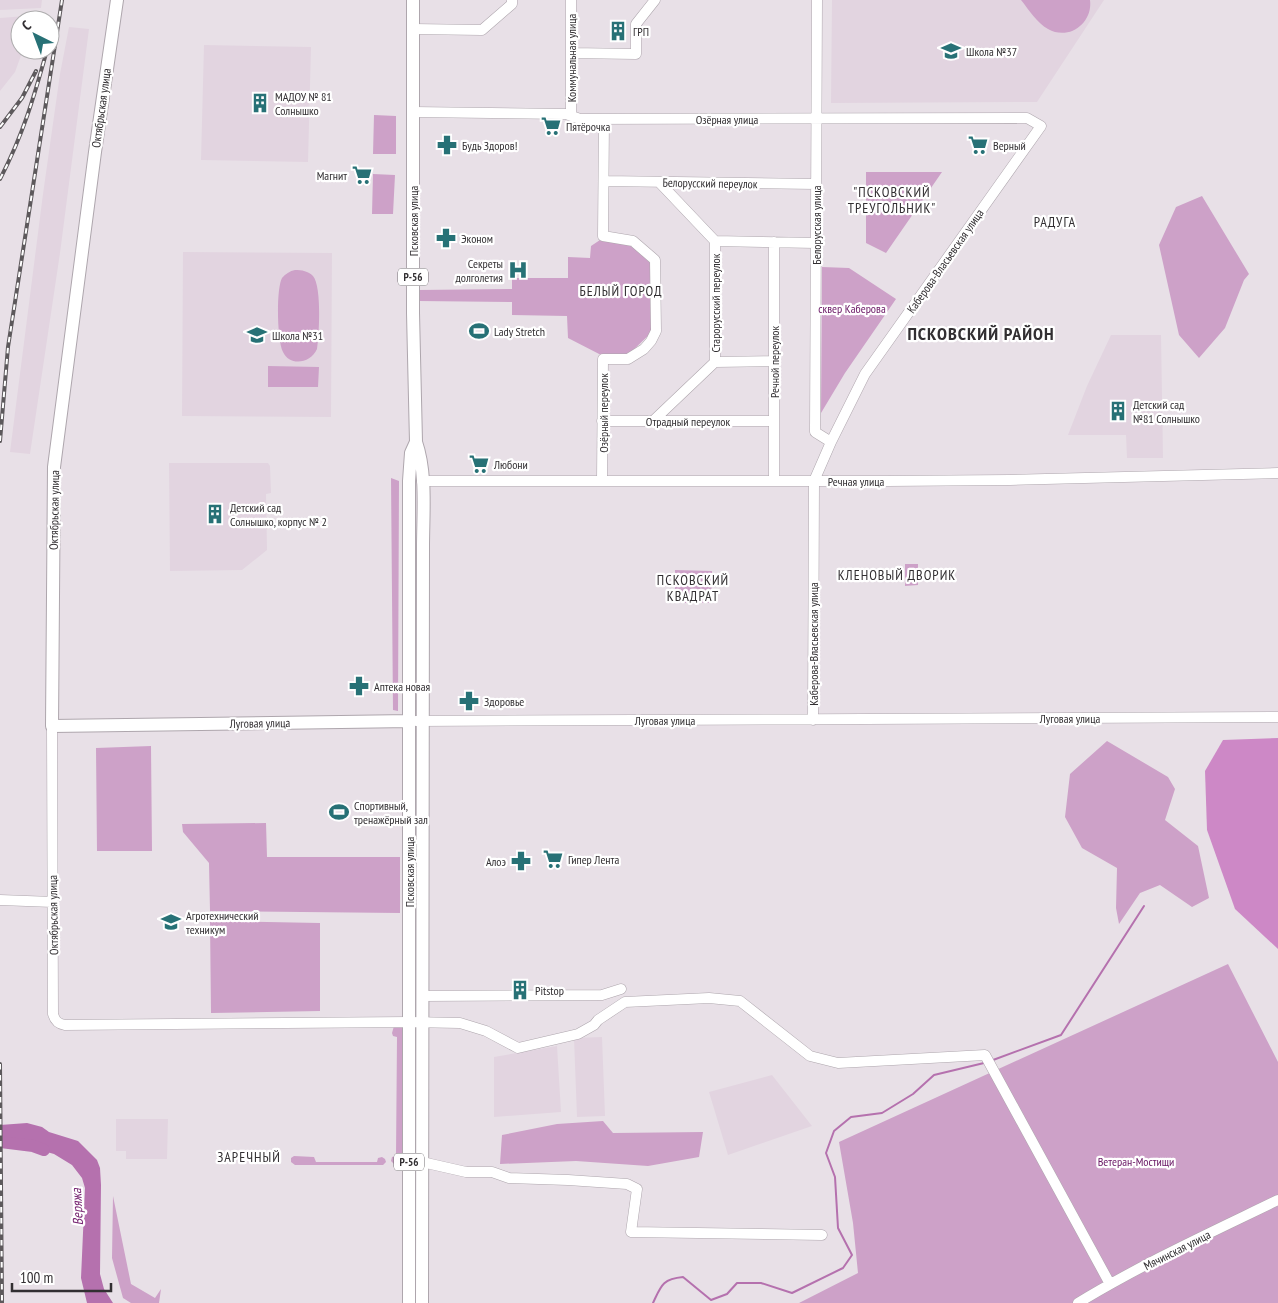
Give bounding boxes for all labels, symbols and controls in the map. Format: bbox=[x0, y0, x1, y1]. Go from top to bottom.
north arrow bbox=[10, 10, 60, 60]
street label: Коммунальная улица bbox=[564, 13, 579, 102]
text: С bbox=[18, 16, 35, 34]
building icon: ГРП bbox=[607, 20, 629, 42]
place label: ГРП bbox=[633, 24, 649, 39]
school or university icon: Школа №37 bbox=[940, 40, 962, 62]
place label: Школа №37 bbox=[966, 44, 1017, 59]
street label: Октябрьская улица bbox=[88, 67, 114, 149]
place label: МАДОУ № 81 Солнышко bbox=[275, 89, 332, 118]
building icon: МАДОУ № 81 Солнышко bbox=[249, 92, 271, 114]
street label: Озёрная улица bbox=[696, 112, 759, 127]
supermarket icon: Пятёрочка bbox=[540, 115, 562, 137]
place label: Пятёрочка bbox=[566, 119, 610, 134]
pharmacy icon: Будь Здоров! bbox=[436, 134, 458, 156]
supermarket icon: Верный bbox=[967, 134, 989, 156]
place label: Будь Здоров! bbox=[462, 138, 518, 153]
place label: Верный bbox=[993, 138, 1026, 153]
supermarket icon: Магнит bbox=[351, 164, 373, 186]
place label: Магнит bbox=[317, 168, 347, 183]
street label: Белорусский переулок bbox=[662, 175, 758, 191]
district label: "ПСКОВСКИЙ ТРЕУГОЛЬНИК" bbox=[848, 183, 936, 217]
street label: Псковская улица bbox=[406, 185, 421, 256]
street label: Белорусская улица bbox=[809, 185, 824, 265]
street label: Каберова-Власьевская улица bbox=[903, 206, 987, 316]
district label: РАДУГА bbox=[1034, 213, 1076, 231]
pharmacy icon: Эконом bbox=[435, 227, 457, 249]
place label: Эконом bbox=[461, 231, 493, 246]
street label: Старорусский переулок bbox=[708, 253, 723, 352]
place label: Секреты долголетия bbox=[455, 256, 503, 285]
hospital icon: Секреты долголетия bbox=[507, 259, 529, 281]
road number: Р-56 bbox=[398, 268, 428, 286]
district label: БЕЛЫЙ ГОРОД bbox=[579, 282, 663, 300]
park label: сквер Каберова bbox=[818, 301, 886, 316]
sports icon: Lady Stretch bbox=[468, 320, 490, 342]
district label: ПСКОВСКИЙ РАЙОН bbox=[907, 322, 1055, 345]
school or university icon: Школа №31 bbox=[246, 324, 268, 346]
place label: Lady Stretch bbox=[494, 324, 545, 339]
street label: Речной переулок bbox=[767, 326, 782, 398]
place label: Школа №31 bbox=[272, 328, 323, 343]
street label: Озёрный переулок bbox=[596, 373, 611, 453]
place label: Детский сад №81 Солнышко bbox=[1133, 397, 1200, 426]
building icon: Детский сад №81 Солнышко bbox=[1107, 400, 1129, 422]
street label: Отрадный переулок bbox=[646, 414, 731, 429]
supermarket icon: Любони bbox=[468, 453, 490, 475]
place label: Любони bbox=[493, 457, 528, 472]
street label: Октябрьская улица bbox=[46, 470, 62, 550]
street label: Речная улица bbox=[828, 474, 884, 489]
place label: Детский сад Солнышко, корпус № 2 bbox=[230, 500, 327, 529]
building icon: Детский сад Солнышко, корпус № 2 bbox=[204, 503, 226, 525]
district label: КЛЕНОВЫЙ ДВОРИК bbox=[838, 566, 956, 584]
district label: ПСКОВСКИЙ КВАДРАТ bbox=[657, 571, 729, 605]
street label: Каберова-Власьевская улица bbox=[806, 582, 821, 706]
pharmacy icon: Аптека новая bbox=[348, 675, 370, 697]
place label: Аптека новая bbox=[374, 679, 431, 694]
pharmacy icon: Здоровье bbox=[458, 690, 480, 712]
place label: Здоровье bbox=[484, 694, 524, 709]
street label: Луговая улица bbox=[1039, 711, 1100, 726]
street label: Луговая улица bbox=[634, 713, 695, 728]
street label: Луговая улица bbox=[229, 715, 291, 731]
place label: Спортивный, тренажёрный зал bbox=[354, 798, 428, 827]
sports icon: Спортивный, тренажёрный зал bbox=[328, 801, 350, 823]
street label: Псковская улица bbox=[402, 836, 417, 907]
supermarket icon: Гипер Лента bbox=[542, 848, 564, 870]
pharmacy icon: Алоэ bbox=[510, 850, 532, 872]
place label: Гипер Лента bbox=[568, 852, 619, 867]
place label: Алоэ bbox=[486, 854, 507, 869]
street label: Октябрьская улица bbox=[45, 875, 61, 955]
place label: Агротехнический техникум bbox=[186, 908, 258, 937]
school or university icon: Агротехнический техникум bbox=[160, 911, 182, 933]
building icon: Pitstop bbox=[509, 979, 531, 1001]
place label: Pitstop bbox=[535, 983, 564, 998]
district label: ЗАРЕЧНЫЙ bbox=[217, 1148, 281, 1166]
road number: Р-56 bbox=[394, 1154, 424, 1170]
park label: Ветеран-Мостищи bbox=[1098, 1154, 1174, 1169]
water label: Веряжа bbox=[67, 1187, 87, 1226]
street label: Мячинская улица bbox=[1141, 1227, 1213, 1273]
scale bar bbox=[12, 1260, 111, 1292]
text: 100 m bbox=[20, 1268, 53, 1287]

